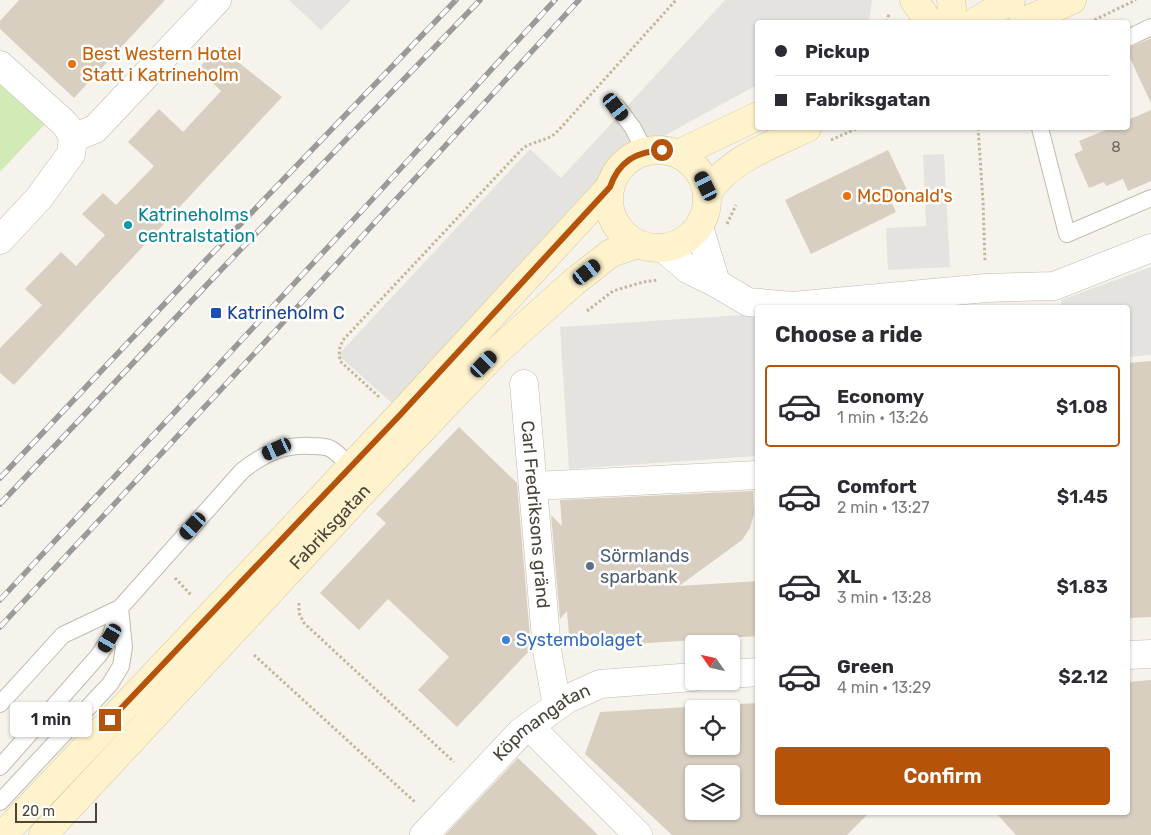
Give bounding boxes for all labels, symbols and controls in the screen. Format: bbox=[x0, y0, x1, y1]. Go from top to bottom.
text: Pickup bbox=[805, 40, 870, 63]
place label: Best Western Hotel Statt i Katrineholm bbox=[82, 43, 242, 86]
marker: Best Western Hotel Statt i Katrineholm bbox=[66, 58, 78, 70]
text: Fabriksgatan bbox=[805, 88, 931, 111]
car bbox=[600, 91, 631, 123]
house number: 8 bbox=[1111, 138, 1121, 156]
route start bbox=[651, 139, 673, 161]
car bbox=[692, 169, 719, 203]
place label: McDonald's bbox=[857, 185, 953, 207]
marker: McDonald's bbox=[841, 190, 853, 202]
place label: Katrineholms centralstation bbox=[138, 204, 256, 247]
marker: Katrineholms centralstation bbox=[122, 219, 134, 231]
car bbox=[570, 257, 603, 287]
place label: Katrineholm C bbox=[227, 302, 345, 324]
marker: Katrineholm C bbox=[209, 306, 223, 320]
text: Choose a ride bbox=[775, 321, 922, 348]
car bbox=[468, 348, 499, 380]
icon: car bbox=[777, 384, 822, 429]
text: Economy bbox=[837, 385, 924, 408]
text: $1.08 bbox=[1056, 395, 1108, 418]
text: 1 min · 13:26 bbox=[837, 408, 928, 427]
street label: Carl Fredriksons gränd bbox=[516, 420, 554, 609]
car bbox=[260, 436, 293, 462]
icon: car bbox=[777, 474, 822, 519]
text: Comfort bbox=[837, 475, 917, 498]
street label: Fabriksgatan bbox=[285, 480, 375, 574]
text: $1.45 bbox=[1057, 485, 1108, 508]
text: 2 min · 13:27 bbox=[837, 498, 929, 517]
car bbox=[177, 510, 208, 542]
place label: Sörmlands sparbank bbox=[600, 545, 689, 588]
marker: Sörmlands sparbank bbox=[584, 560, 596, 572]
icon: car bbox=[777, 564, 822, 609]
text: XL bbox=[837, 565, 861, 588]
text: $1.83 bbox=[1056, 575, 1108, 598]
text: 3 min · 13:28 bbox=[837, 588, 932, 607]
car bbox=[96, 621, 123, 655]
place label: Systembolaget bbox=[516, 629, 642, 651]
marker: Systembolaget bbox=[500, 634, 512, 646]
north arrow bbox=[685, 635, 740, 690]
map controls bbox=[685, 635, 740, 820]
icon: car bbox=[777, 654, 822, 699]
text: Green bbox=[837, 655, 894, 678]
text: $2.12 bbox=[1058, 665, 1108, 688]
text: 4 min · 13:29 bbox=[837, 678, 931, 697]
street label: Köpmangatan bbox=[488, 679, 594, 766]
button: locate bbox=[685, 700, 740, 755]
callout: 1 min bbox=[10, 702, 92, 738]
route end bbox=[99, 709, 121, 731]
text: 1 min bbox=[31, 710, 71, 729]
button: Confirm bbox=[775, 747, 1110, 805]
button: layers bbox=[685, 765, 740, 820]
scale bar bbox=[15, 800, 98, 823]
text: 20 m bbox=[22, 803, 55, 820]

